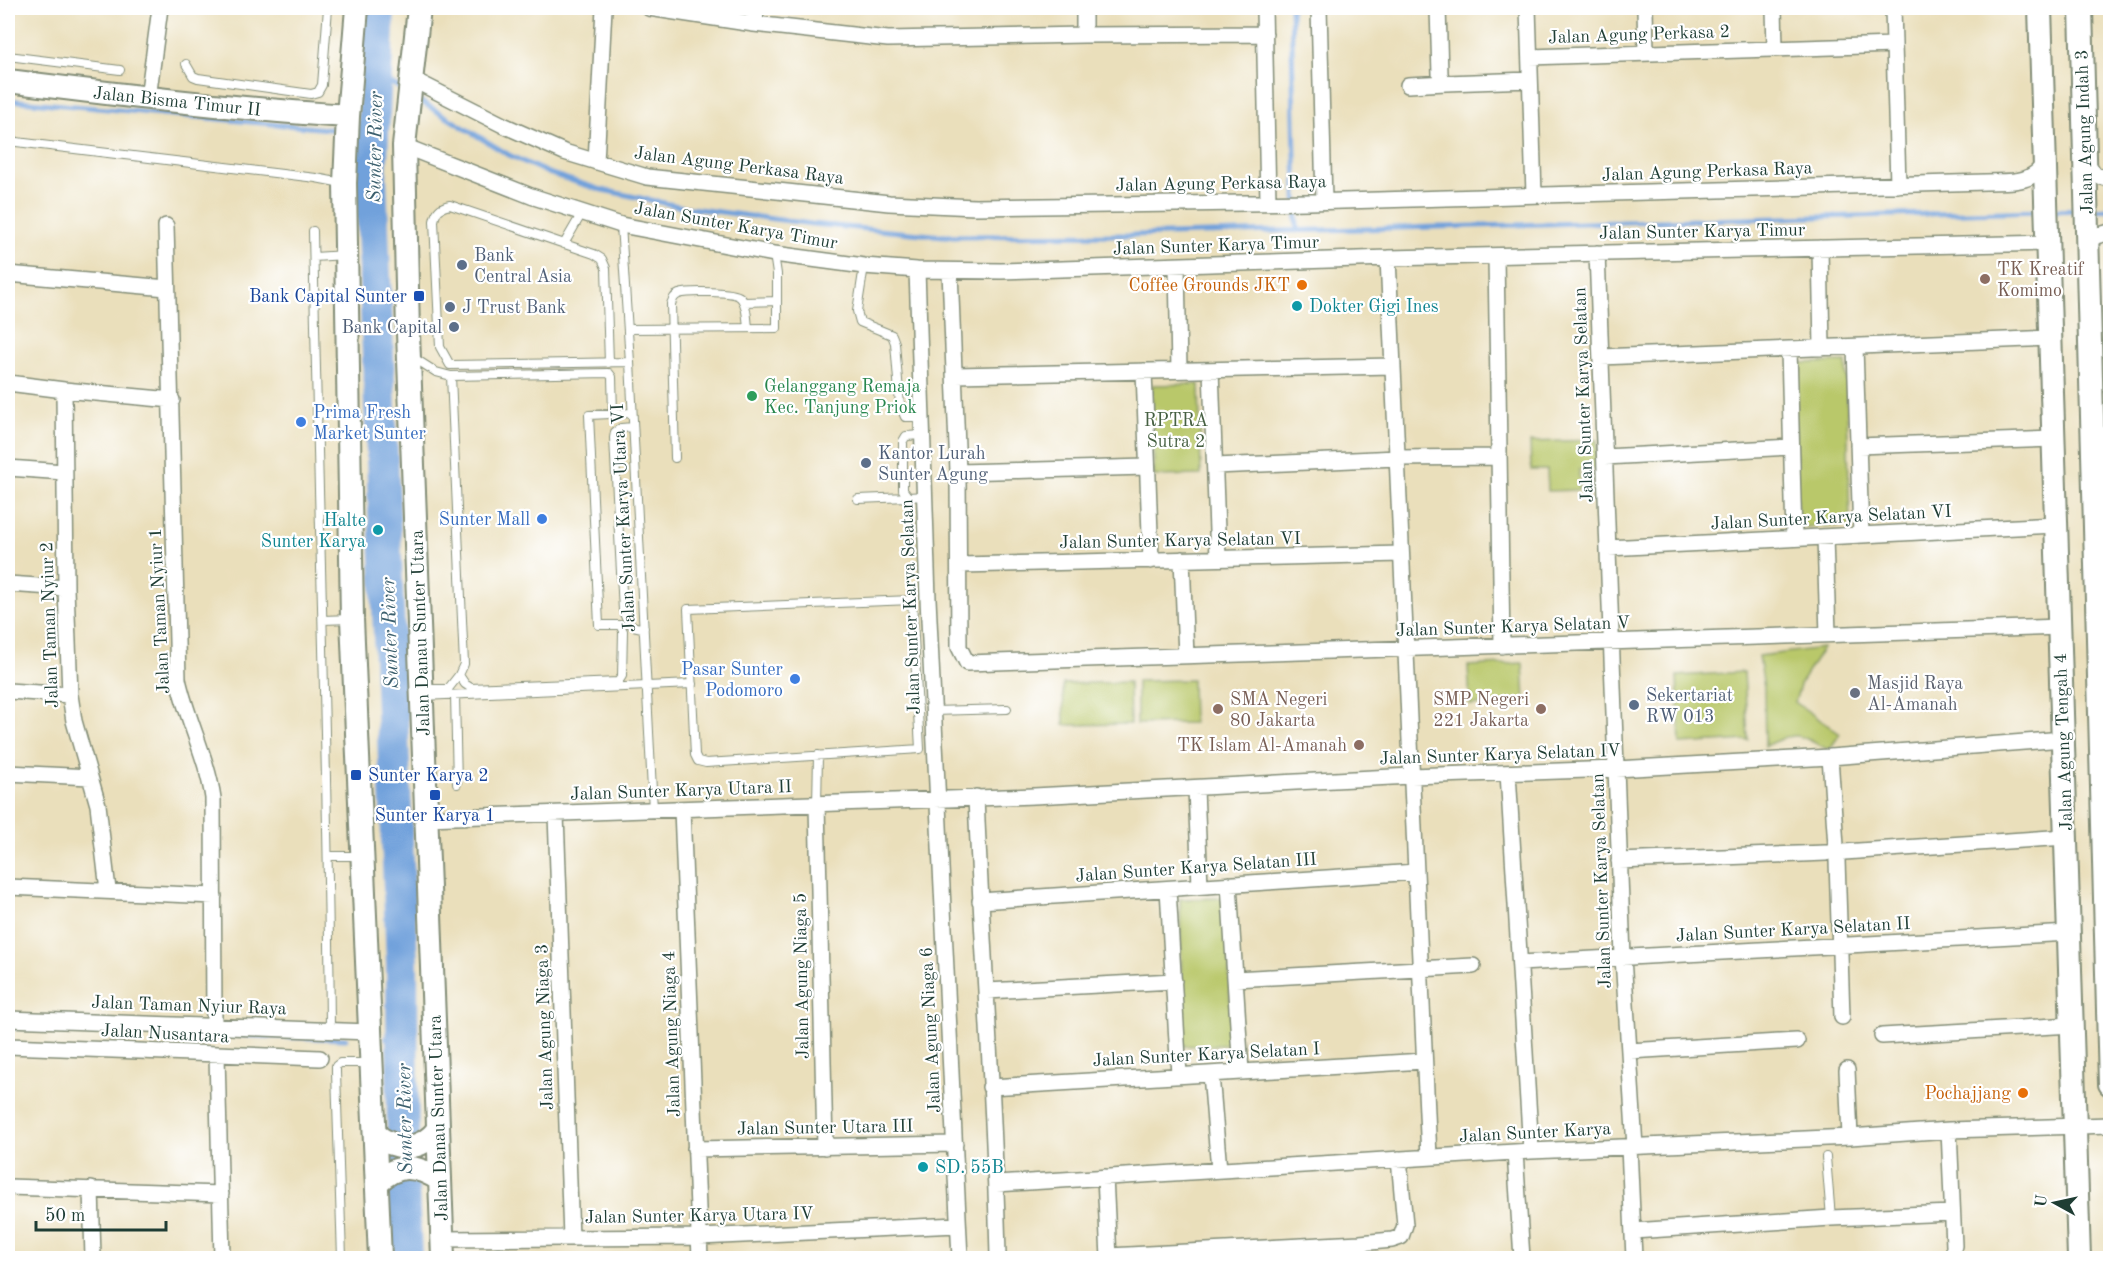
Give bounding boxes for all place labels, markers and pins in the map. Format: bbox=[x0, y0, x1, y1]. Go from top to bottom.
place label: Bank Central Asia bbox=[474, 247, 572, 286]
marker: Bank Central Asia bbox=[455, 258, 469, 272]
place label: TK Kreatif Komimo bbox=[1997, 261, 2085, 300]
marker: TK Kreatif Komimo bbox=[1978, 272, 1992, 286]
place label: Coffee Grounds JKT bbox=[1129, 277, 1290, 295]
marker: Coffee Grounds JKT bbox=[1295, 278, 1309, 292]
place label: Bank Capital Sunter bbox=[249, 288, 408, 306]
marker: Bank Capital Sunter bbox=[412, 289, 426, 303]
place label: Dokter Gigi Ines bbox=[1309, 298, 1439, 316]
place label: J Trust Bank bbox=[462, 299, 566, 317]
marker: Dokter Gigi Ines bbox=[1290, 299, 1304, 313]
marker: J Trust Bank bbox=[443, 300, 457, 314]
place label: Bank Capital bbox=[341, 319, 442, 337]
marker: Bank Capital bbox=[447, 320, 461, 334]
place label: Gelanggang Remaja Kec. Tanjung Priok bbox=[764, 378, 921, 417]
marker: Gelanggang Remaja Kec. Tanjung Priok bbox=[745, 389, 759, 403]
place label: Prima Fresh Market Sunter bbox=[313, 404, 426, 443]
marker: Prima Fresh Market Sunter bbox=[294, 415, 308, 429]
place label: Kantor Lurah Sunter Agung bbox=[878, 445, 988, 484]
marker: Kantor Lurah Sunter Agung bbox=[859, 456, 873, 470]
place label: Sunter Mall bbox=[439, 511, 530, 529]
place label: Halte Sunter Karya bbox=[261, 512, 366, 551]
marker: Sunter Mall bbox=[535, 512, 549, 526]
marker: Halte Sunter Karya bbox=[371, 523, 385, 537]
place label: Pasar Sunter Podomoro bbox=[681, 661, 784, 700]
marker: Pasar Sunter Podomoro bbox=[788, 672, 802, 686]
place label: Masjid Raya Al-Amanah bbox=[1867, 675, 1963, 714]
marker: Masjid Raya Al-Amanah bbox=[1848, 686, 1862, 700]
place label: Sekertariat RW 013 bbox=[1646, 687, 1733, 726]
place label: SMA Negeri 80 Jakarta bbox=[1230, 691, 1328, 730]
place label: SMP Negeri 221 Jakarta bbox=[1433, 691, 1529, 730]
marker: Sekertariat RW 013 bbox=[1627, 698, 1641, 712]
marker: SMA Negeri 80 Jakarta bbox=[1211, 702, 1225, 716]
marker: SMP Negeri 221 Jakarta bbox=[1534, 702, 1548, 716]
place label: TK Islam Al-Amanah bbox=[1177, 737, 1347, 755]
marker: TK Islam Al-Amanah bbox=[1352, 738, 1366, 752]
place label: Sunter Karya 2 bbox=[368, 767, 489, 785]
marker: Sunter Karya 2 bbox=[349, 768, 363, 782]
marker: Sunter Karya 1 bbox=[428, 788, 442, 802]
place label: Sunter Karya 1 bbox=[375, 807, 495, 825]
place label: Pochajjang bbox=[1924, 1085, 2011, 1103]
marker: Pochajjang bbox=[2016, 1086, 2030, 1100]
place label: SD. 55B bbox=[935, 1159, 1004, 1177]
marker: SD. 55B bbox=[916, 1160, 930, 1174]

